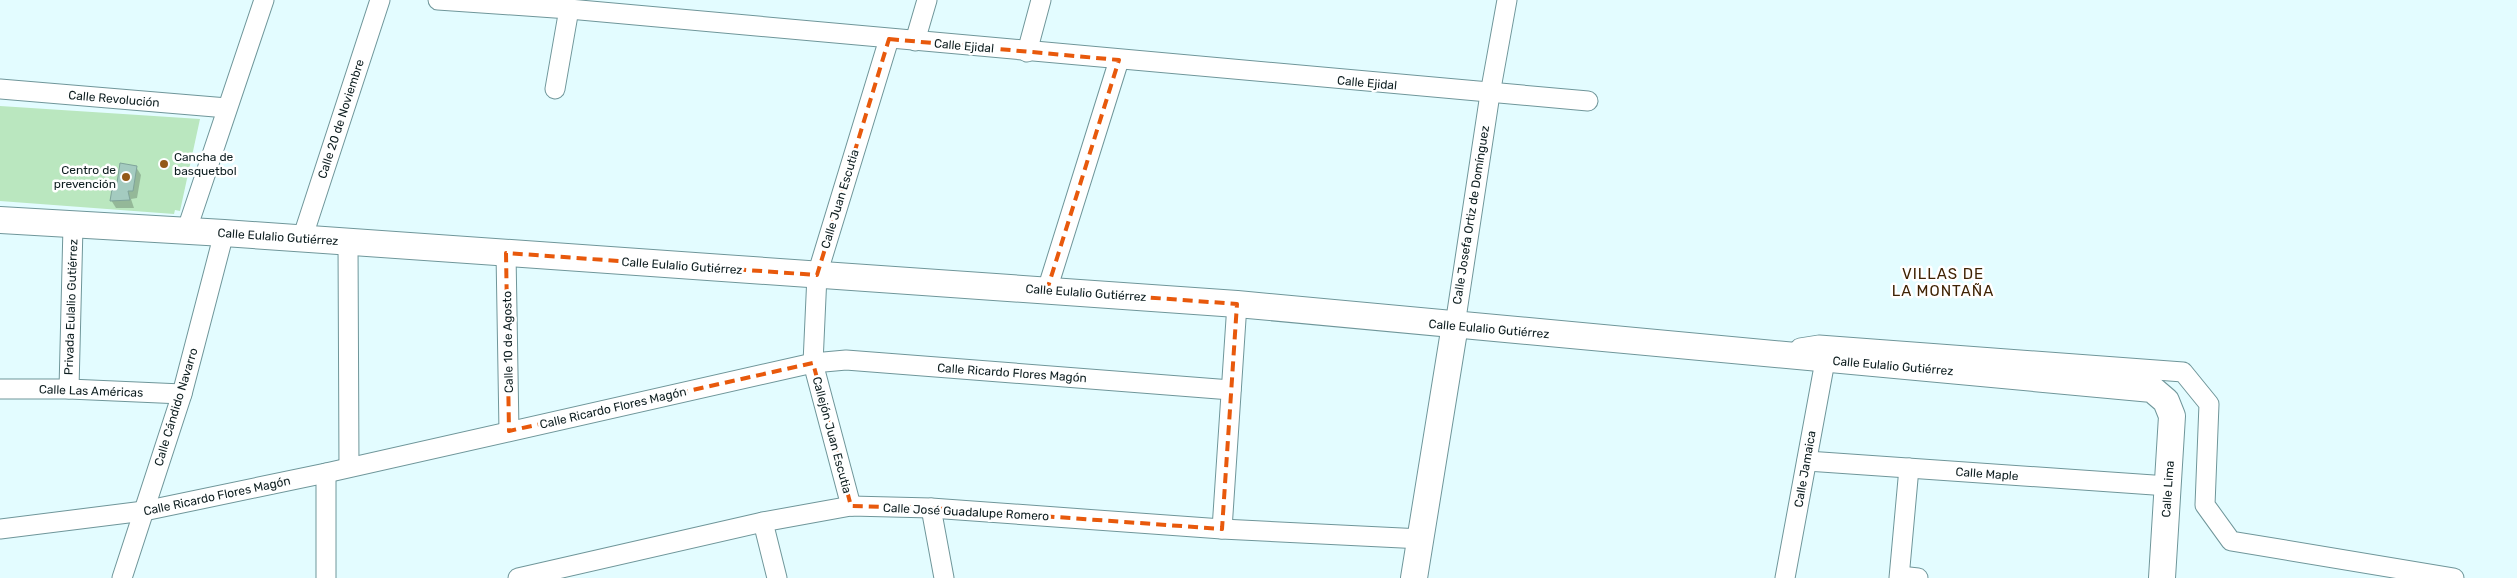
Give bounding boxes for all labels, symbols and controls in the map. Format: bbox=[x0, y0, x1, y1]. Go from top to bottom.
street label: Calle Ejidal bbox=[933, 36, 995, 56]
street label: Calle 20 de Noviembre bbox=[315, 57, 367, 180]
street label: Calle Ejidal bbox=[1336, 73, 1398, 93]
street label: Calle Revolución bbox=[68, 88, 160, 110]
street label: Calle Josefa Ortiz de Domínguez bbox=[1450, 125, 1492, 305]
street label: Calle Juan Escutia bbox=[818, 148, 862, 250]
place label: Cancha de basquetbol bbox=[174, 150, 237, 178]
marker: Cancha de basquetbol bbox=[158, 158, 170, 170]
place label: Centro de prevención bbox=[54, 163, 116, 191]
marker: Centro de prevención bbox=[120, 171, 132, 183]
street label: Calle Eulalio Gutiérrez bbox=[217, 226, 339, 248]
street label: Privada Eulalio Gutiérrez bbox=[62, 239, 80, 375]
street label: Calle Eulalio Gutiérrez bbox=[621, 255, 743, 277]
district label: VILLAS DE LA MONTAÑA bbox=[1892, 265, 1994, 300]
street label: Calle Eulalio Gutiérrez bbox=[1025, 282, 1147, 304]
street label: Calle 10 de Agosto bbox=[500, 291, 516, 393]
street label: Calle Eulalio Gutiérrez bbox=[1428, 317, 1550, 341]
street label: Calle Cándido Navarro bbox=[151, 346, 201, 468]
street label: Calle Eulalio Gutiérrez bbox=[1832, 354, 1954, 378]
street label: Calle Ricardo Flores Magón bbox=[937, 361, 1087, 385]
street label: Callejón Juan Escutia bbox=[810, 375, 854, 495]
street label: Calle Las Américas bbox=[39, 382, 143, 400]
street label: Calle Ricardo Flores Magón bbox=[538, 384, 688, 432]
street label: Calle Jamaica bbox=[1791, 430, 1819, 508]
street label: Calle Lima bbox=[2159, 460, 2177, 518]
street label: Calle Maple bbox=[1955, 465, 2019, 483]
street label: Calle Ricardo Flores Magón bbox=[142, 474, 292, 518]
street label: Calle José Guadalupe Romero bbox=[882, 501, 1050, 523]

